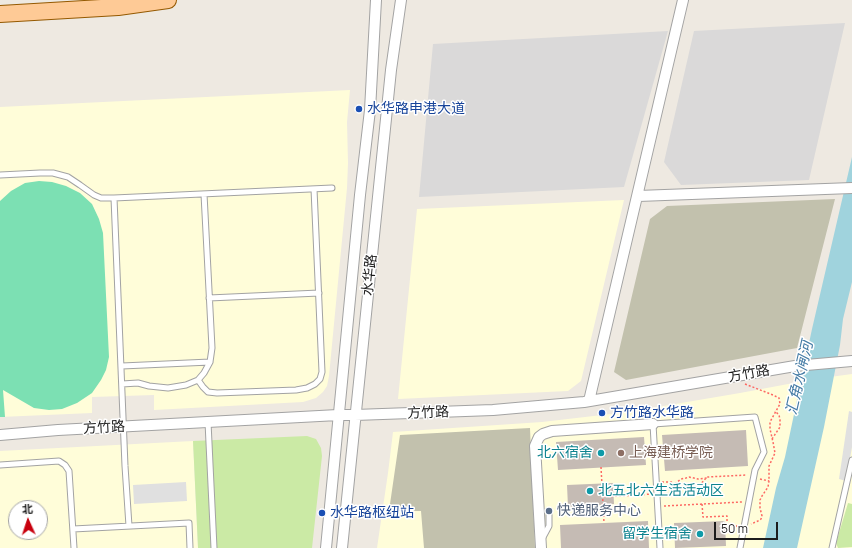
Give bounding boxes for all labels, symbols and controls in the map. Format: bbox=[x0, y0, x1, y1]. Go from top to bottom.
place label: 水华路申港大道 bbox=[367, 101, 465, 117]
marker: 水华路申港大道 bbox=[354, 104, 364, 114]
street label: 水华路 bbox=[359, 253, 381, 297]
water label: 汇角水闸河 bbox=[783, 339, 817, 417]
street label: 方竹路 bbox=[727, 362, 771, 386]
street label: 方竹路 bbox=[407, 404, 449, 422]
place label: 方竹路水华路 bbox=[610, 405, 694, 421]
marker: 方竹路水华路 bbox=[597, 408, 607, 418]
street label: 方竹路 bbox=[83, 419, 125, 437]
place label: 北六宿舍 bbox=[537, 445, 593, 461]
place label: 上海建桥学院 bbox=[629, 445, 713, 461]
marker: 北六宿舍 bbox=[596, 448, 606, 458]
marker: 上海建桥学院 bbox=[616, 448, 626, 458]
place label: 北五北六生活活动区 bbox=[598, 483, 724, 499]
marker: 北五北六生活活动区 bbox=[585, 486, 595, 496]
north arrow bbox=[8, 500, 48, 540]
text: 北 bbox=[22, 501, 33, 516]
place label: 快递服务中心 bbox=[557, 503, 641, 519]
place label: 水华路枢纽站 bbox=[330, 505, 414, 521]
marker: 快递服务中心 bbox=[544, 506, 554, 516]
marker: 水华路枢纽站 bbox=[317, 508, 327, 518]
scale bar bbox=[716, 514, 780, 540]
text: 50 m bbox=[721, 520, 748, 537]
place label: 留学生宿舍 bbox=[622, 526, 692, 542]
marker: 留学生宿舍 bbox=[695, 529, 705, 539]

